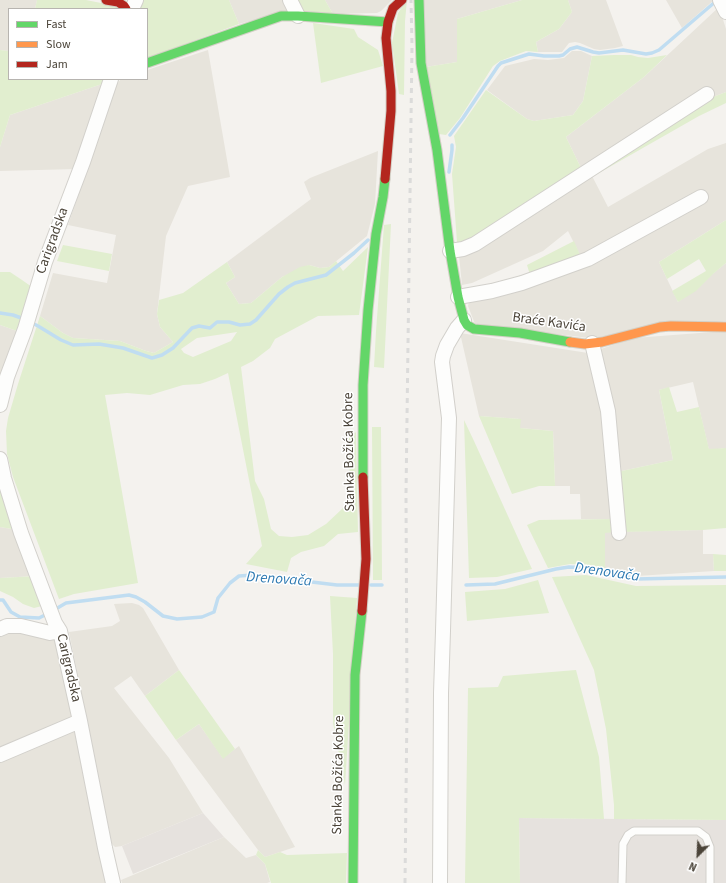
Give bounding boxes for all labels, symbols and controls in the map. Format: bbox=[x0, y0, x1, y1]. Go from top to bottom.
legend bbox=[8, 8, 148, 80]
text: Fast bbox=[46, 16, 66, 33]
text: Slow bbox=[46, 36, 71, 53]
text: Jam bbox=[46, 56, 68, 73]
street label: Carigradska bbox=[33, 205, 73, 277]
street label: Braće Kavića bbox=[511, 310, 587, 336]
street label: Stanka Božića Kobre bbox=[341, 392, 359, 512]
water label: Drenovača bbox=[573, 560, 641, 586]
water label: Drenovača bbox=[246, 569, 312, 591]
street label: Carigradska bbox=[52, 632, 84, 704]
street label: Stanka Božića Kobre bbox=[330, 715, 348, 835]
north arrow bbox=[678, 835, 718, 875]
text: N bbox=[687, 858, 699, 875]

